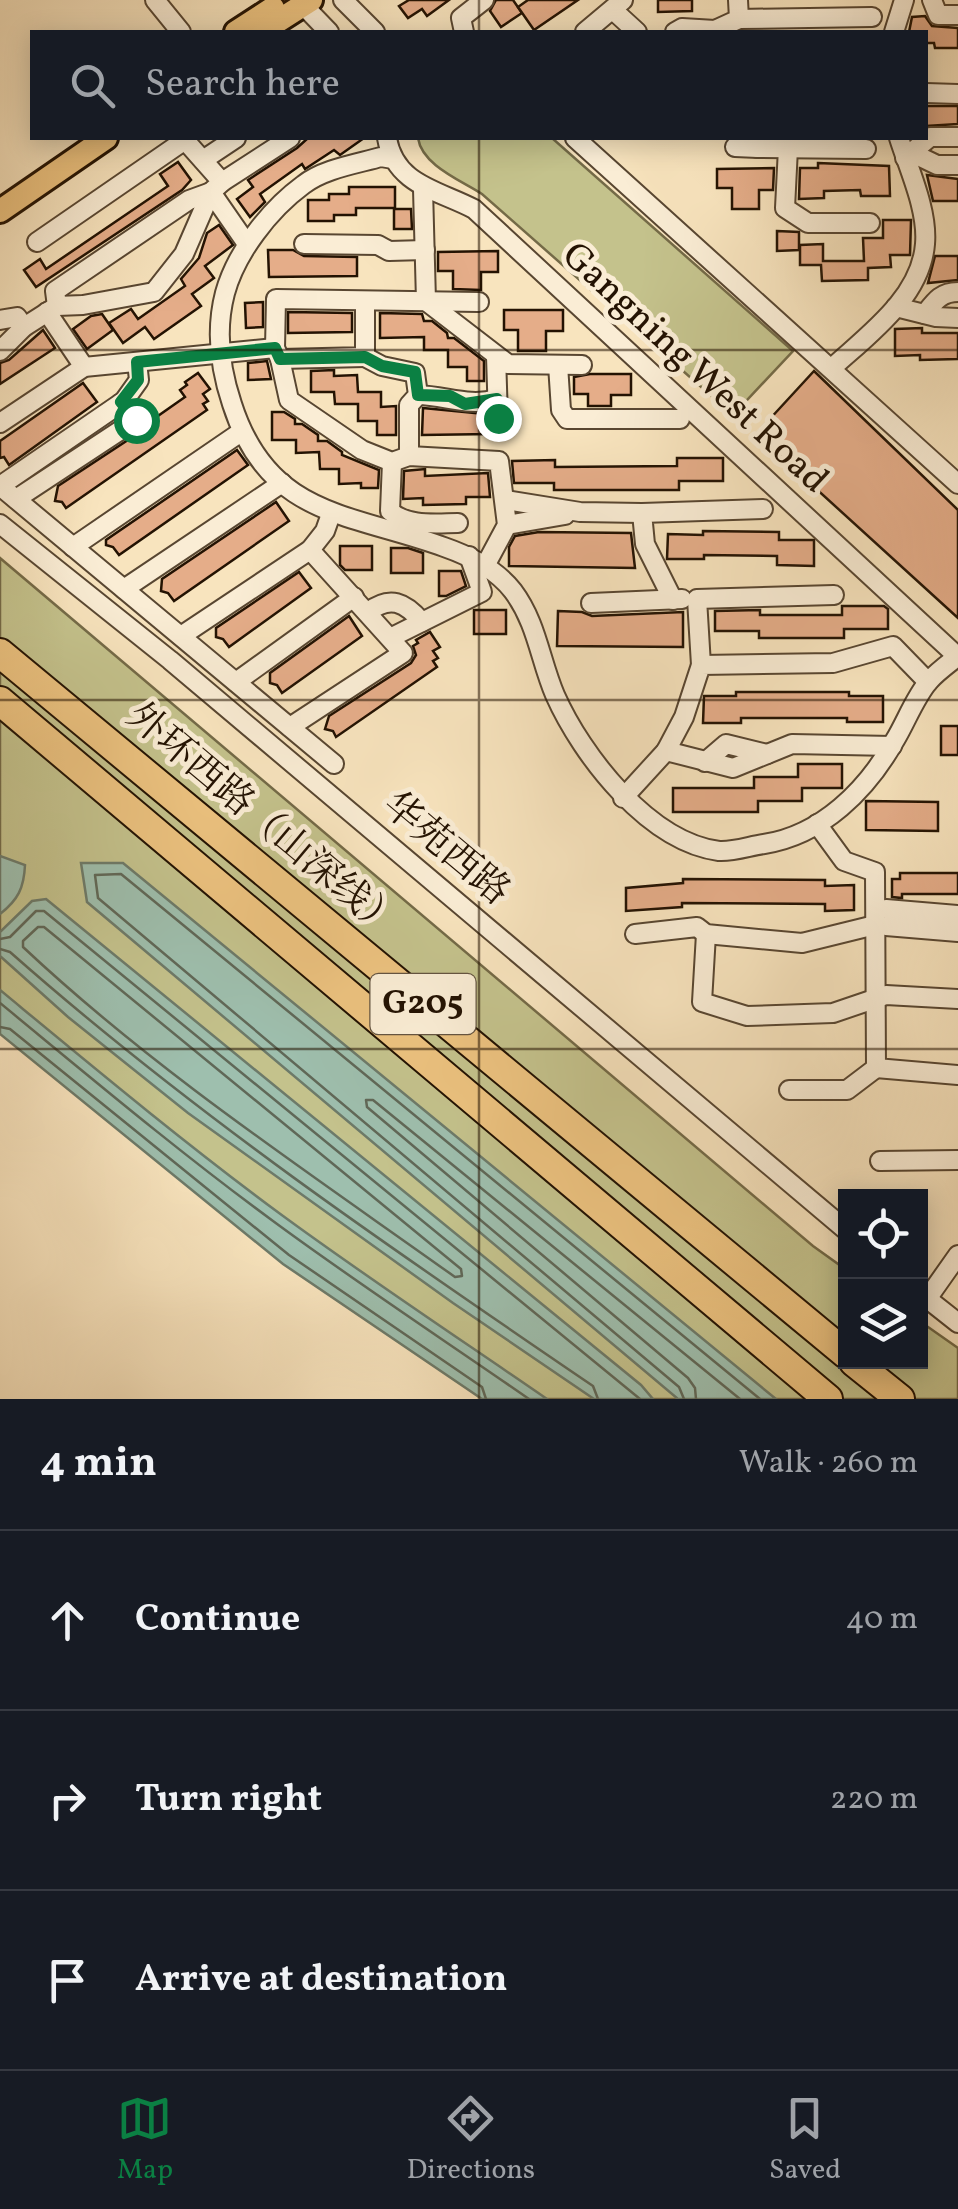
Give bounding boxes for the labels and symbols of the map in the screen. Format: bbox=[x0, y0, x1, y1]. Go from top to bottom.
street label: Gangning West Road bbox=[549, 231, 839, 507]
route end bbox=[476, 396, 522, 442]
route start bbox=[114, 398, 160, 444]
street label: 外环西路（山深线） bbox=[114, 692, 410, 952]
street label: 华苑西路 bbox=[370, 781, 520, 919]
road number: G205 bbox=[370, 974, 476, 1034]

